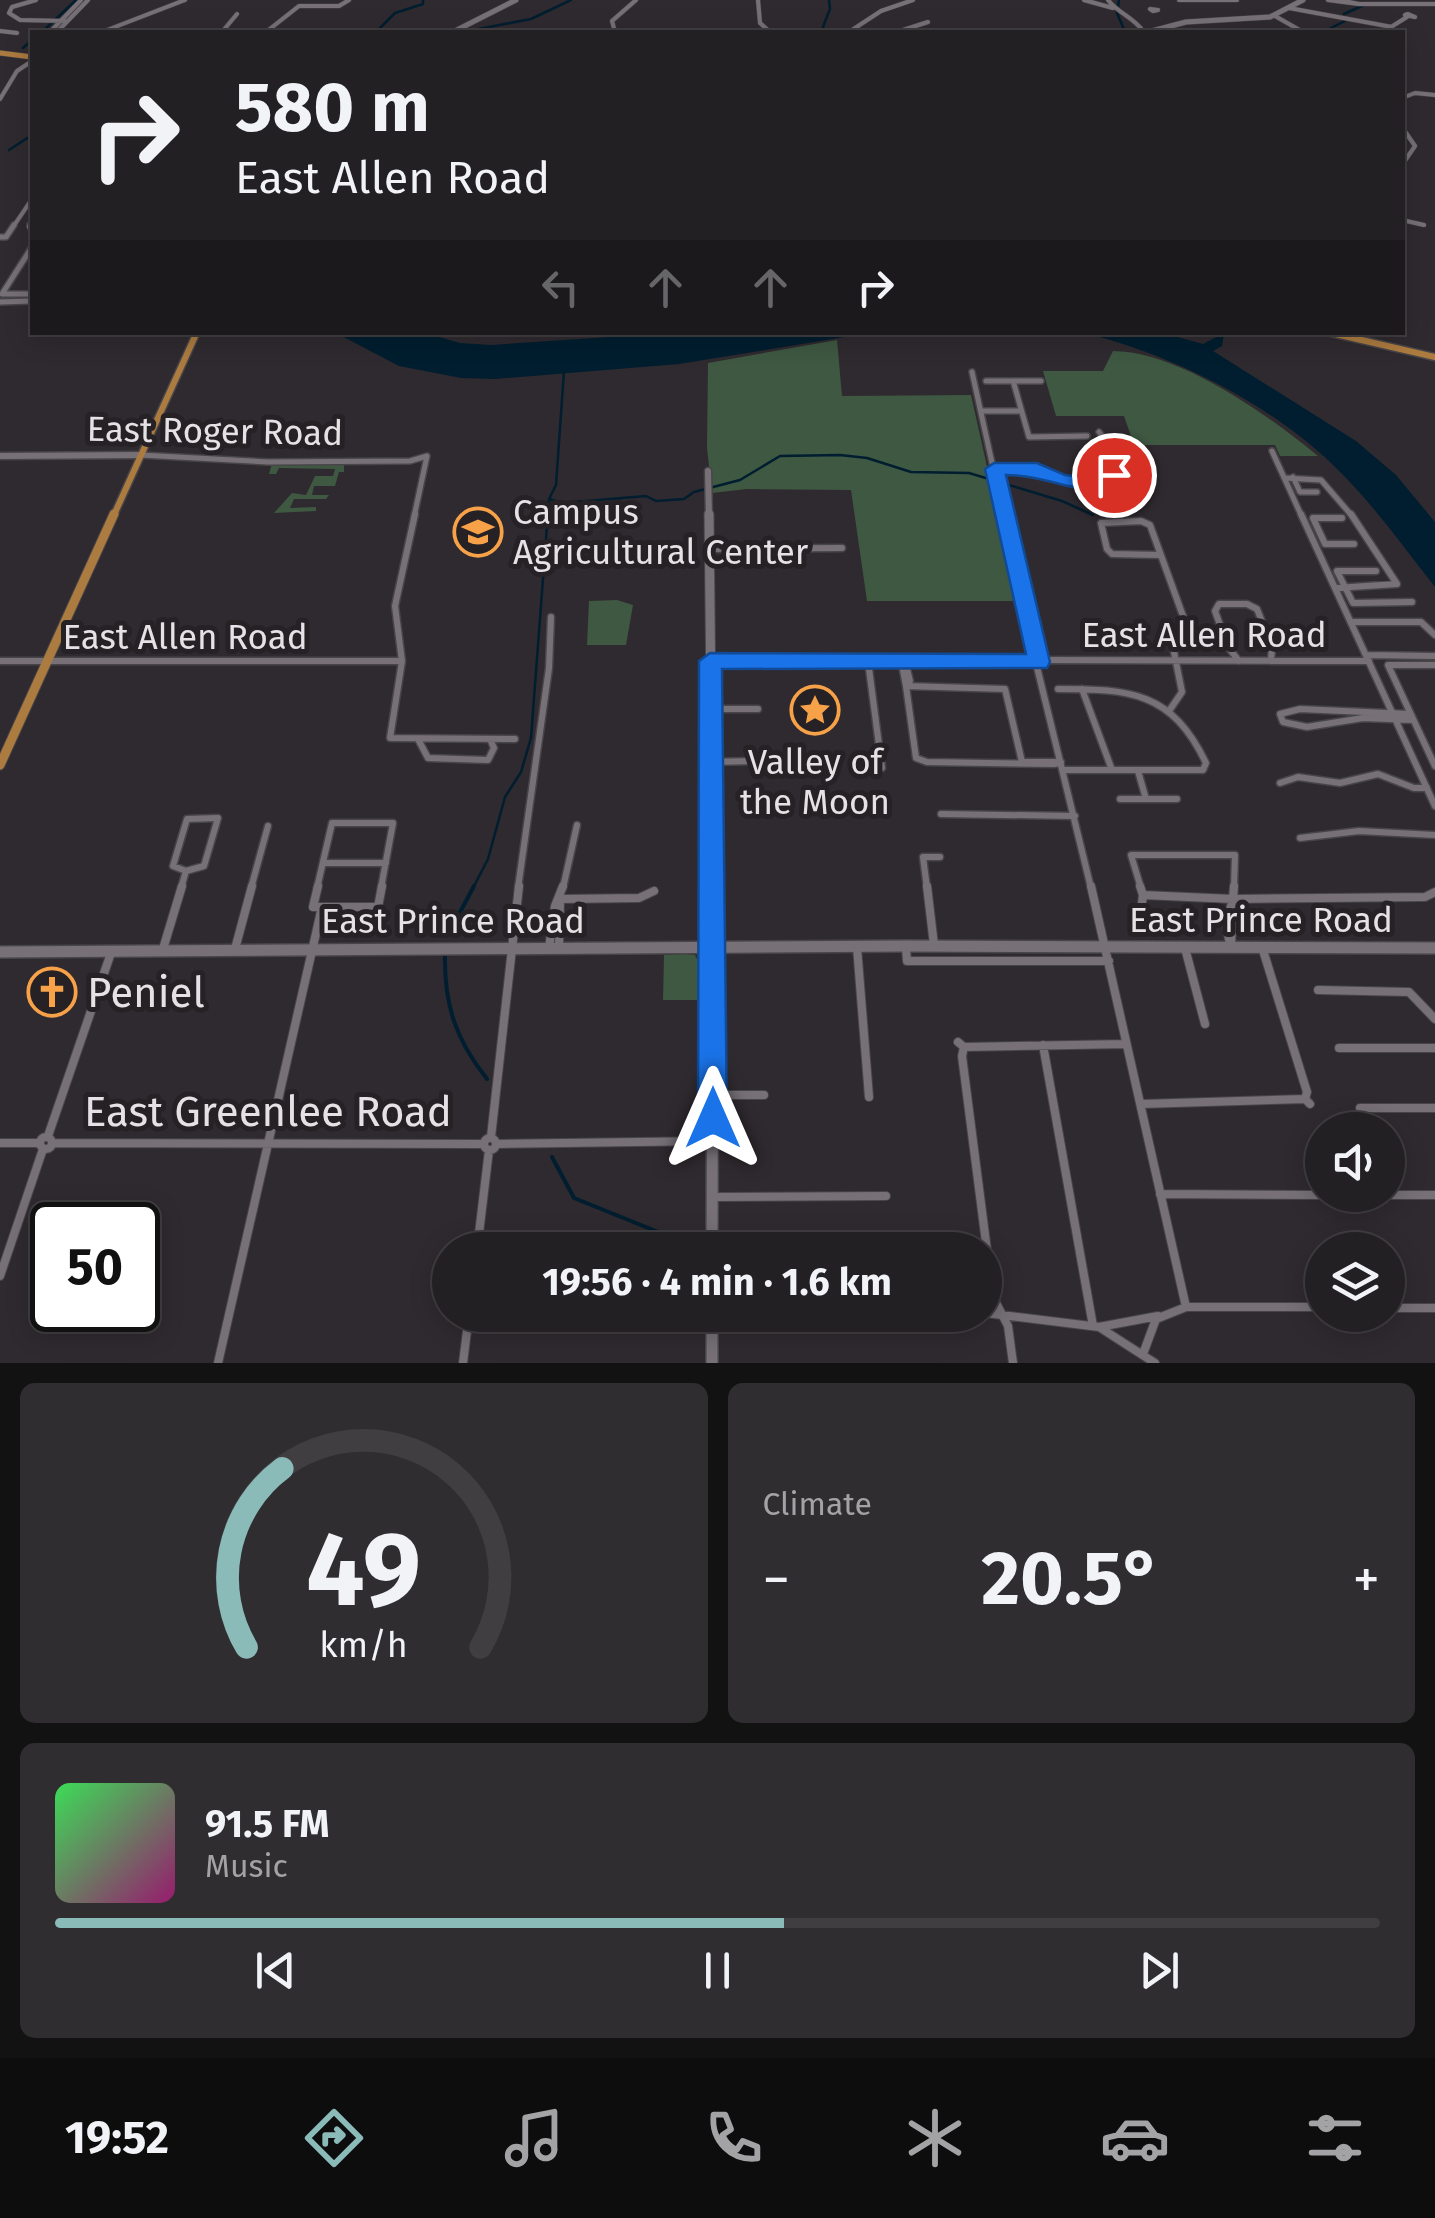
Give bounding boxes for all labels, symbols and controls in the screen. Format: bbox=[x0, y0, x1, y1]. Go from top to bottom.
text: 580 m bbox=[235, 66, 430, 150]
icon: right bbox=[70, 70, 200, 200]
text: East Allen Road bbox=[235, 151, 550, 205]
icon: left bbox=[533, 260, 588, 315]
icon: ahead bbox=[638, 260, 693, 315]
icon: ahead bbox=[743, 260, 798, 315]
icon: right bbox=[848, 260, 903, 315]
street label: East Roger Road bbox=[86, 408, 344, 454]
pin bbox=[1072, 433, 1157, 518]
icon: arrive bbox=[1087, 448, 1142, 503]
place label: Campus Agricultural Center bbox=[513, 491, 809, 573]
school or university icon: Campus Agricultural Center bbox=[452, 506, 504, 558]
street label: East Allen Road bbox=[1081, 614, 1327, 656]
street label: East Allen Road bbox=[62, 616, 308, 658]
place icon: Valley of the Moon bbox=[789, 684, 841, 736]
place label: Valley of the Moon bbox=[740, 741, 890, 823]
street label: East Prince Road bbox=[1129, 899, 1393, 941]
street label: East Prince Road bbox=[321, 900, 585, 942]
church icon: Peniel bbox=[26, 966, 78, 1018]
place label: Peniel bbox=[87, 968, 205, 1018]
position arrow bbox=[661, 1066, 765, 1170]
street label: East Greenlee Road bbox=[84, 1087, 452, 1137]
map controls bbox=[1305, 1112, 1405, 1332]
button: sound bbox=[1305, 1112, 1405, 1212]
speed limit sign: 50 bbox=[30, 1202, 160, 1332]
button: layers bbox=[1305, 1232, 1405, 1332]
text: 19:56 · 4 min · 1.6 km bbox=[542, 1259, 892, 1305]
text: Climate bbox=[763, 1485, 872, 1523]
text: 49 bbox=[306, 1508, 421, 1633]
text: 20.5° bbox=[981, 1534, 1161, 1624]
text: − bbox=[763, 1547, 790, 1613]
text: + bbox=[1353, 1547, 1380, 1613]
text: km/h bbox=[320, 1624, 408, 1666]
text: 91.5 FM bbox=[205, 1801, 329, 1847]
text: Music bbox=[205, 1847, 288, 1885]
icon: previous bbox=[248, 1943, 303, 1998]
icon: pause bbox=[690, 1943, 745, 1998]
icon: next bbox=[1132, 1943, 1187, 1998]
icon: directions bbox=[299, 2103, 369, 2173]
icon: music bbox=[499, 2103, 569, 2173]
icon: phone bbox=[699, 2103, 769, 2173]
icon: climate bbox=[900, 2103, 970, 2173]
icon: car bbox=[1100, 2103, 1170, 2173]
icon: filters bbox=[1300, 2103, 1370, 2173]
text: 19:52 bbox=[65, 2111, 169, 2165]

